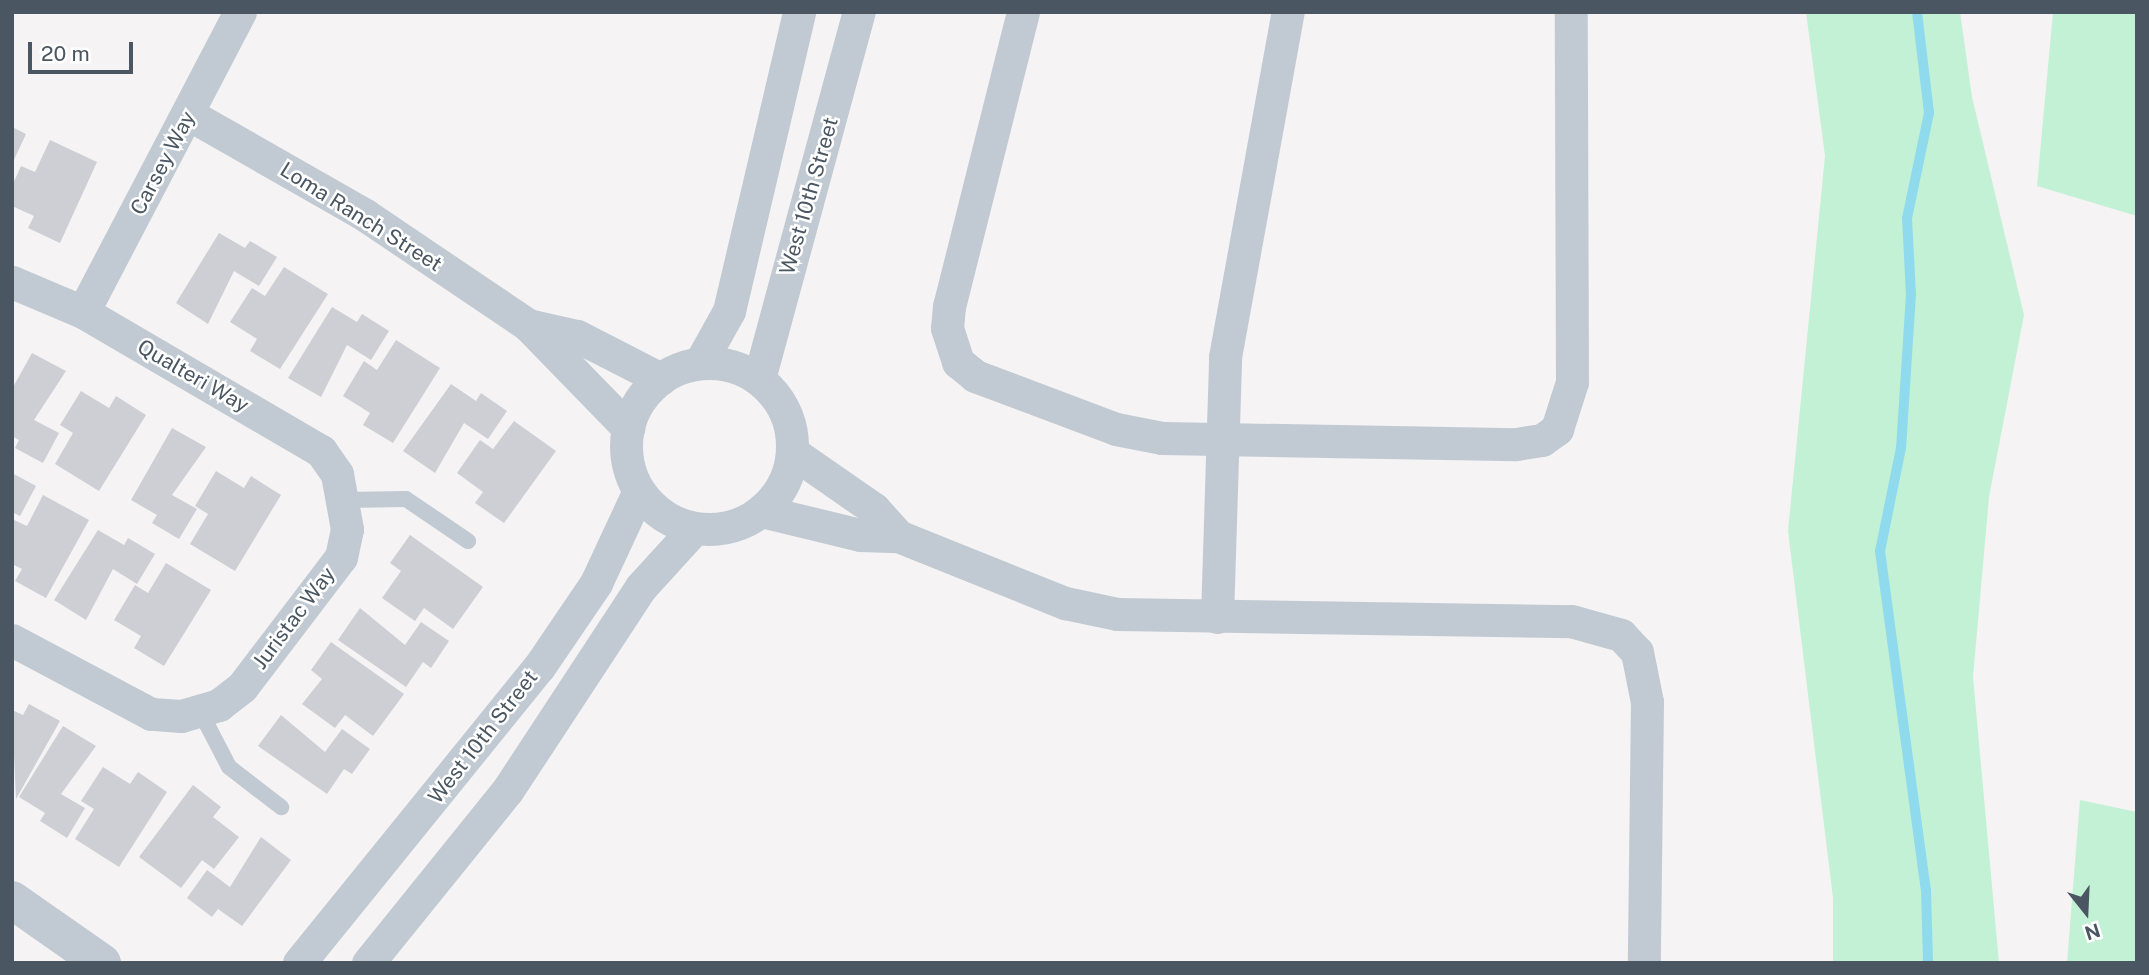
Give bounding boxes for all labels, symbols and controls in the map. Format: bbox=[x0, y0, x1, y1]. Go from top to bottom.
scale bar bbox=[32, 28, 136, 72]
text: 20 m bbox=[41, 41, 90, 66]
street label: Carsey Way bbox=[125, 107, 201, 219]
street label: West 10th Street bbox=[774, 114, 844, 278]
street label: Loma Ranch Street bbox=[275, 157, 447, 277]
street label: Qualteri Way bbox=[133, 334, 253, 418]
street label: Juristac Way bbox=[247, 562, 341, 674]
street label: West 10th Street bbox=[423, 665, 543, 809]
north arrow bbox=[2051, 877, 2121, 947]
text: N bbox=[2082, 919, 2103, 945]

